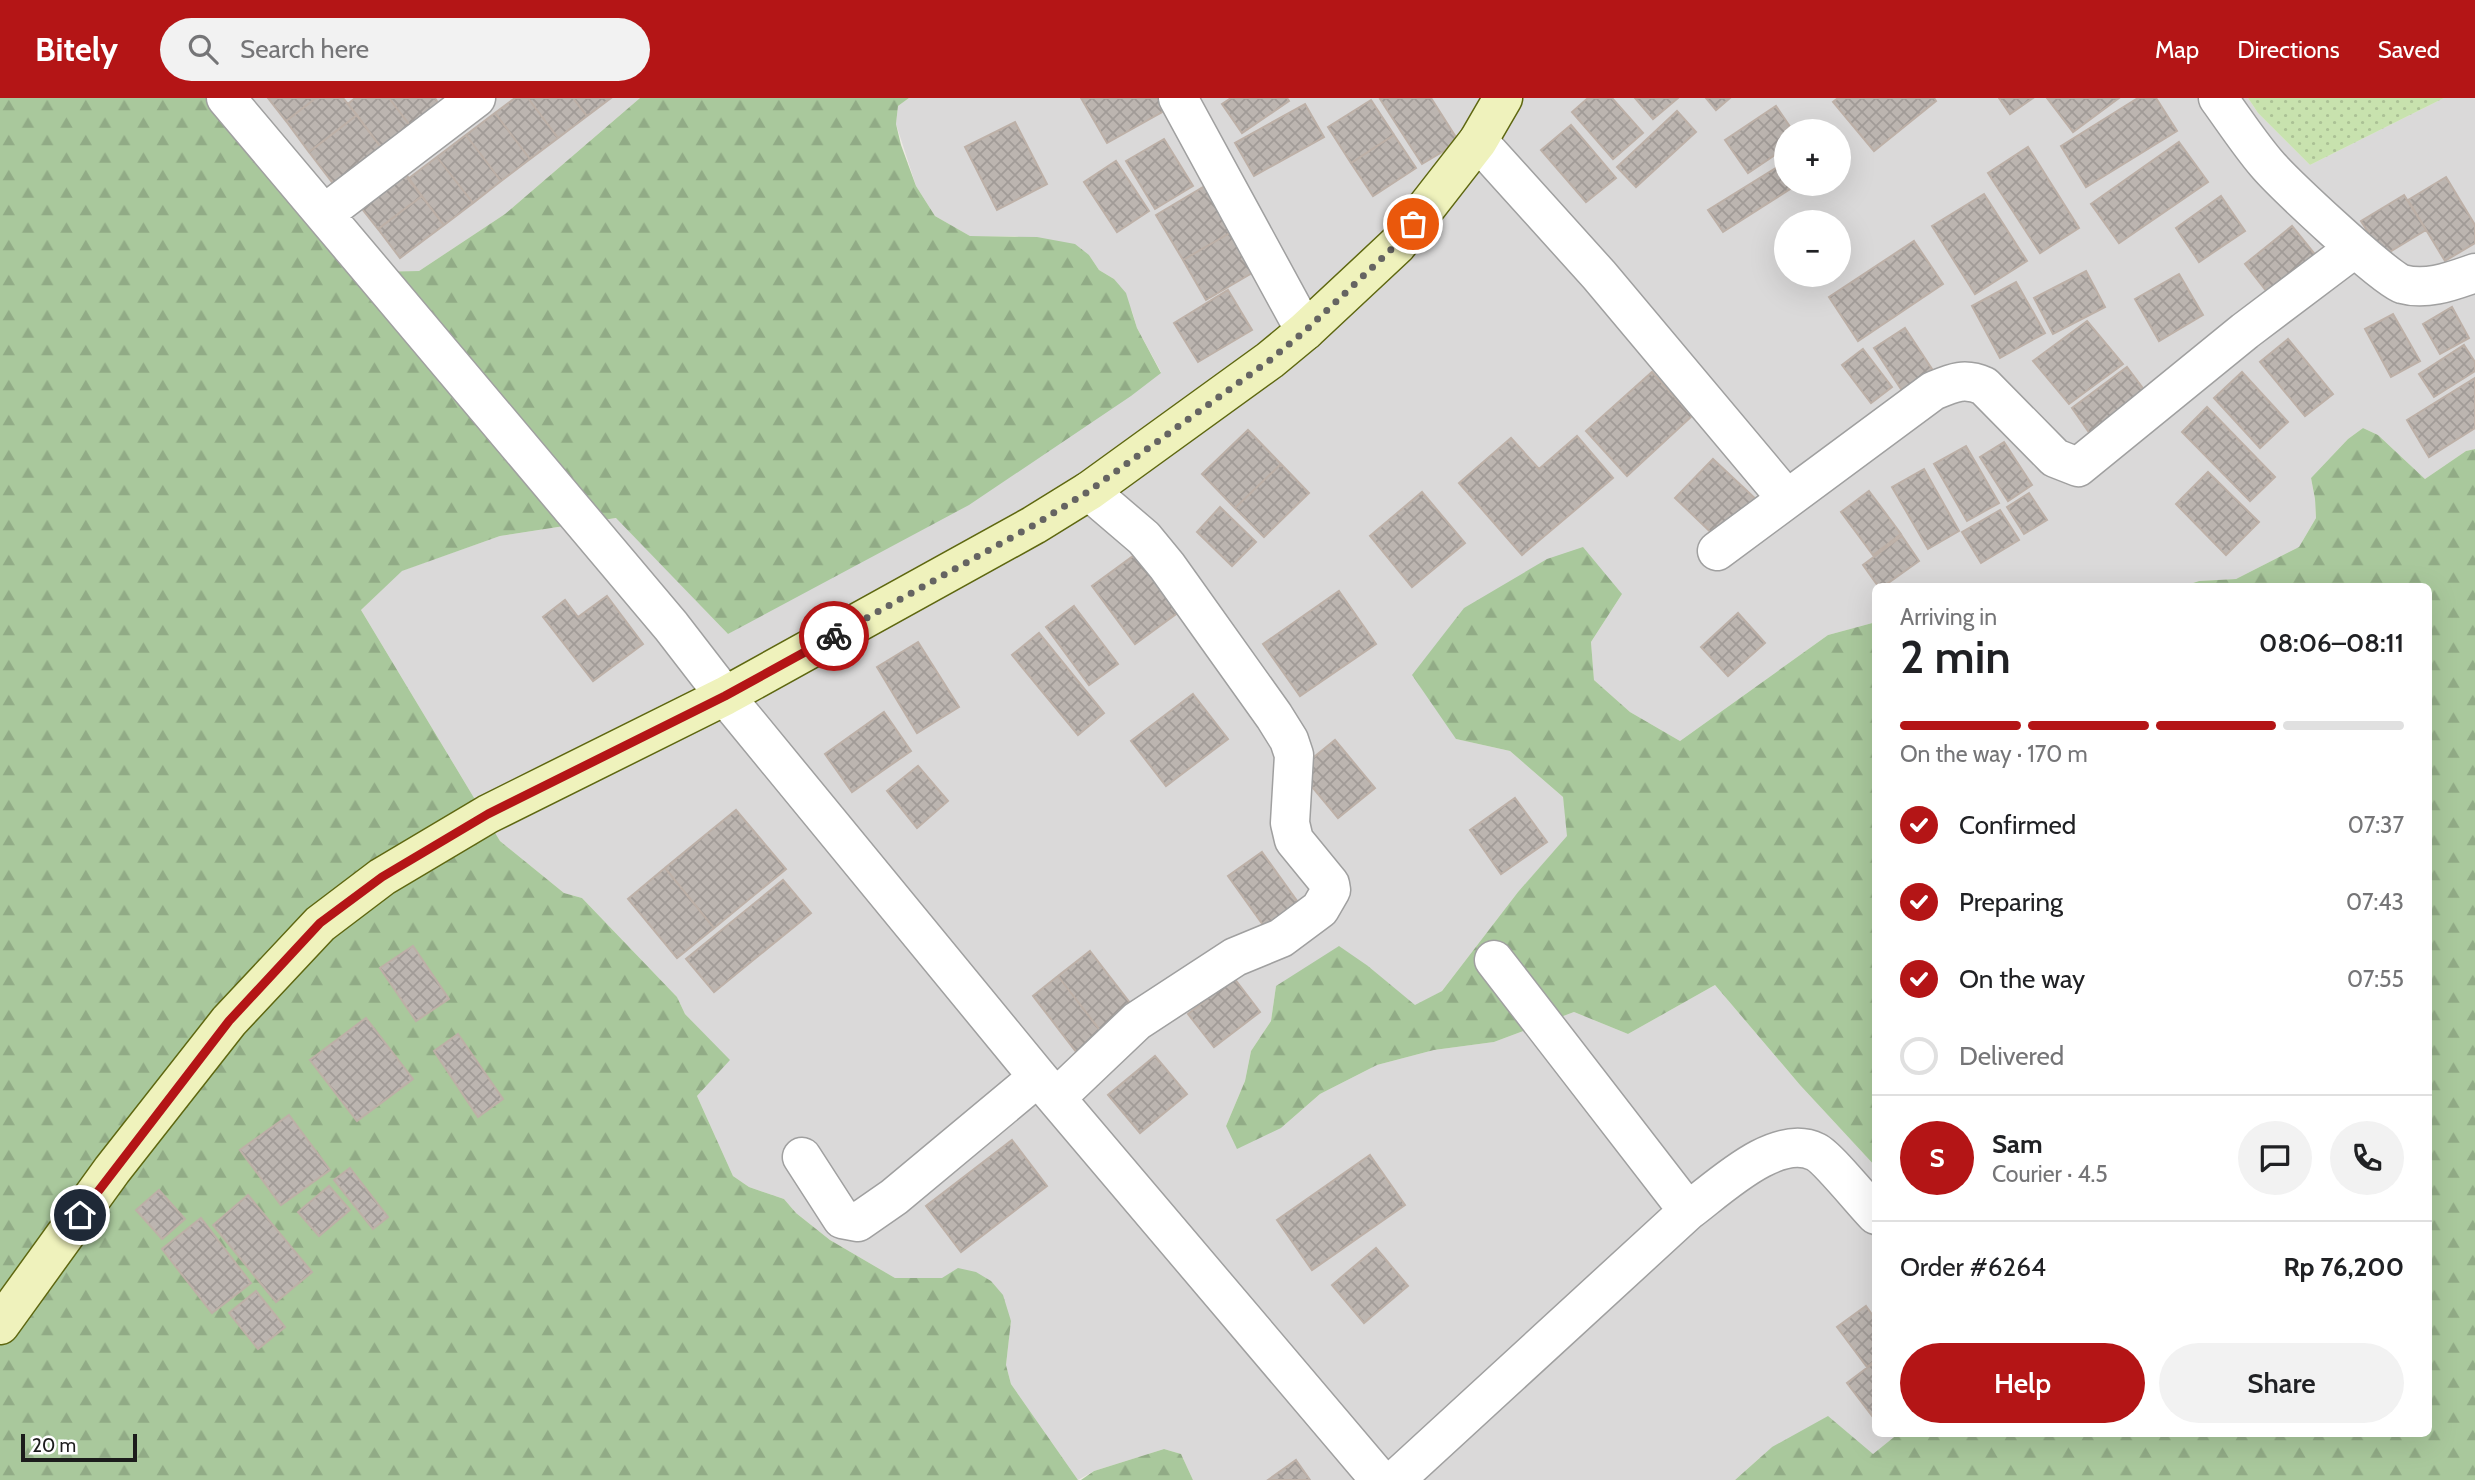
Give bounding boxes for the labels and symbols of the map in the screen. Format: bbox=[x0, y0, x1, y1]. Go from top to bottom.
pin bbox=[1383, 194, 1443, 254]
courier bbox=[799, 601, 869, 671]
pin bbox=[50, 1185, 110, 1245]
scale bar bbox=[21, 1431, 136, 1463]

